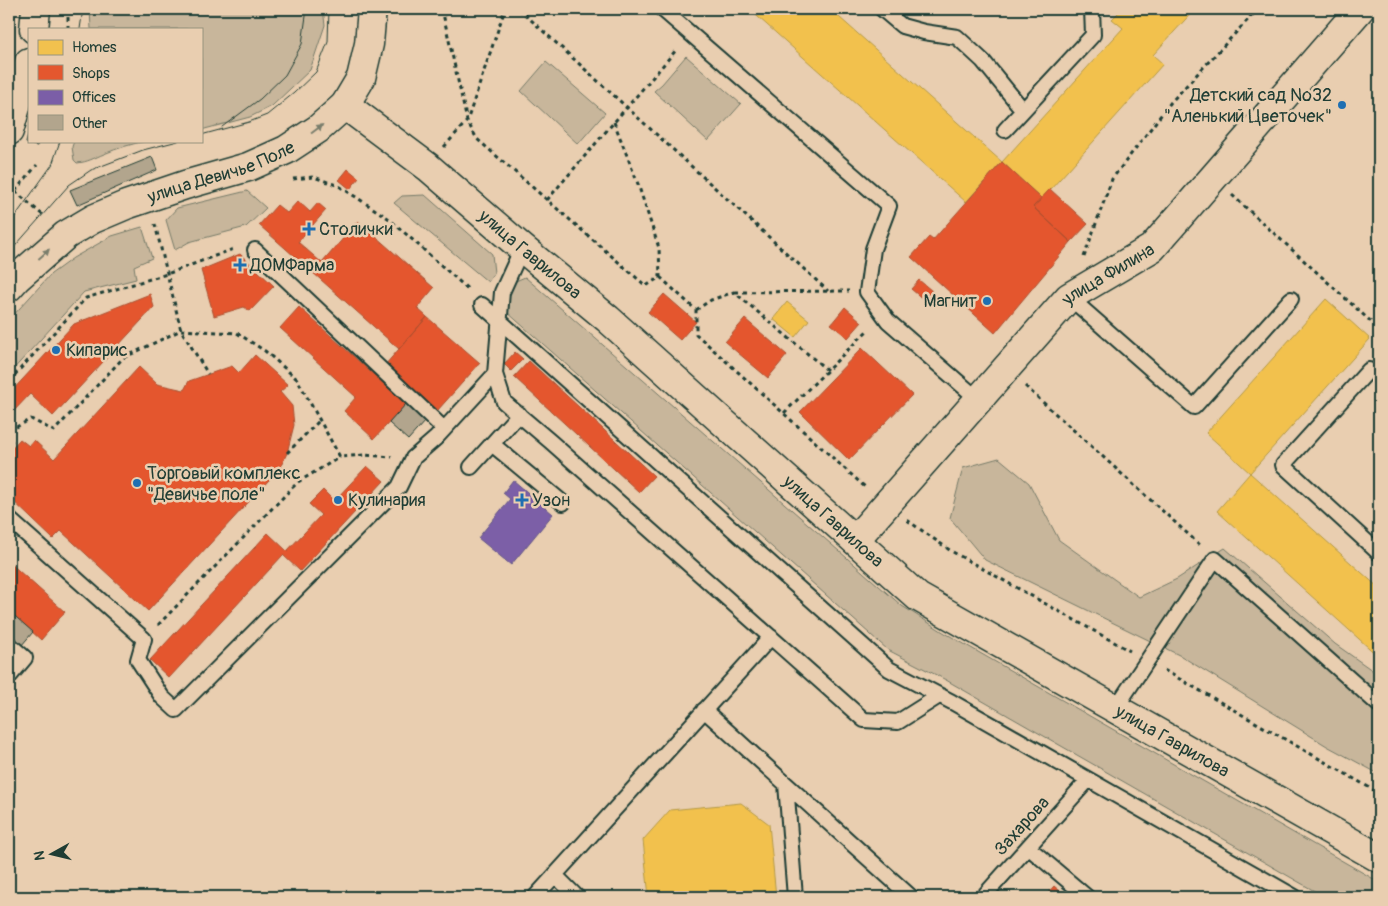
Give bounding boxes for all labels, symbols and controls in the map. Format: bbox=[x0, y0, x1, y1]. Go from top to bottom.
legend bbox=[28, 28, 202, 142]
text: Homes bbox=[72, 38, 117, 57]
text: Shops bbox=[72, 64, 110, 83]
place label: Детский сад №32 "Аленький Цветочек" bbox=[1164, 84, 1332, 128]
text: Offices bbox=[72, 88, 116, 107]
marker: Детский сад №32 "Аленький Цветочек" bbox=[1336, 99, 1348, 111]
text: Other bbox=[72, 114, 108, 133]
one-way arrow bbox=[310, 124, 324, 134]
street label: улица Девичье Поле bbox=[144, 136, 299, 209]
street label: улица Гаврилова bbox=[473, 204, 586, 304]
place label: Столички bbox=[319, 218, 393, 241]
marker: Столички bbox=[303, 223, 315, 235]
street label: улица Филина bbox=[1055, 238, 1158, 310]
one-way arrow bbox=[38, 248, 50, 260]
place label: ДОМФарма bbox=[249, 254, 334, 277]
marker: ДОМФарма bbox=[234, 259, 246, 271]
place label: Магнит bbox=[924, 290, 977, 313]
marker: Магнит bbox=[981, 295, 993, 307]
place label: Кипарис bbox=[66, 339, 128, 362]
marker: Кипарис bbox=[50, 344, 62, 356]
place label: Торговый комплекс "Девичье поле" bbox=[147, 462, 301, 506]
street label: улица Гаврилова bbox=[778, 469, 889, 572]
marker: Торговый комплекс "Девичье поле" bbox=[131, 477, 143, 489]
place label: Кулинария bbox=[348, 489, 426, 512]
place label: Узон bbox=[532, 489, 570, 512]
marker: Кулинария bbox=[332, 494, 344, 506]
marker: Узон bbox=[516, 494, 528, 506]
street label: улица Гаврилова bbox=[1110, 699, 1234, 782]
street label: Захарова bbox=[989, 792, 1055, 860]
north arrow bbox=[28, 828, 78, 878]
text: N bbox=[31, 850, 49, 862]

